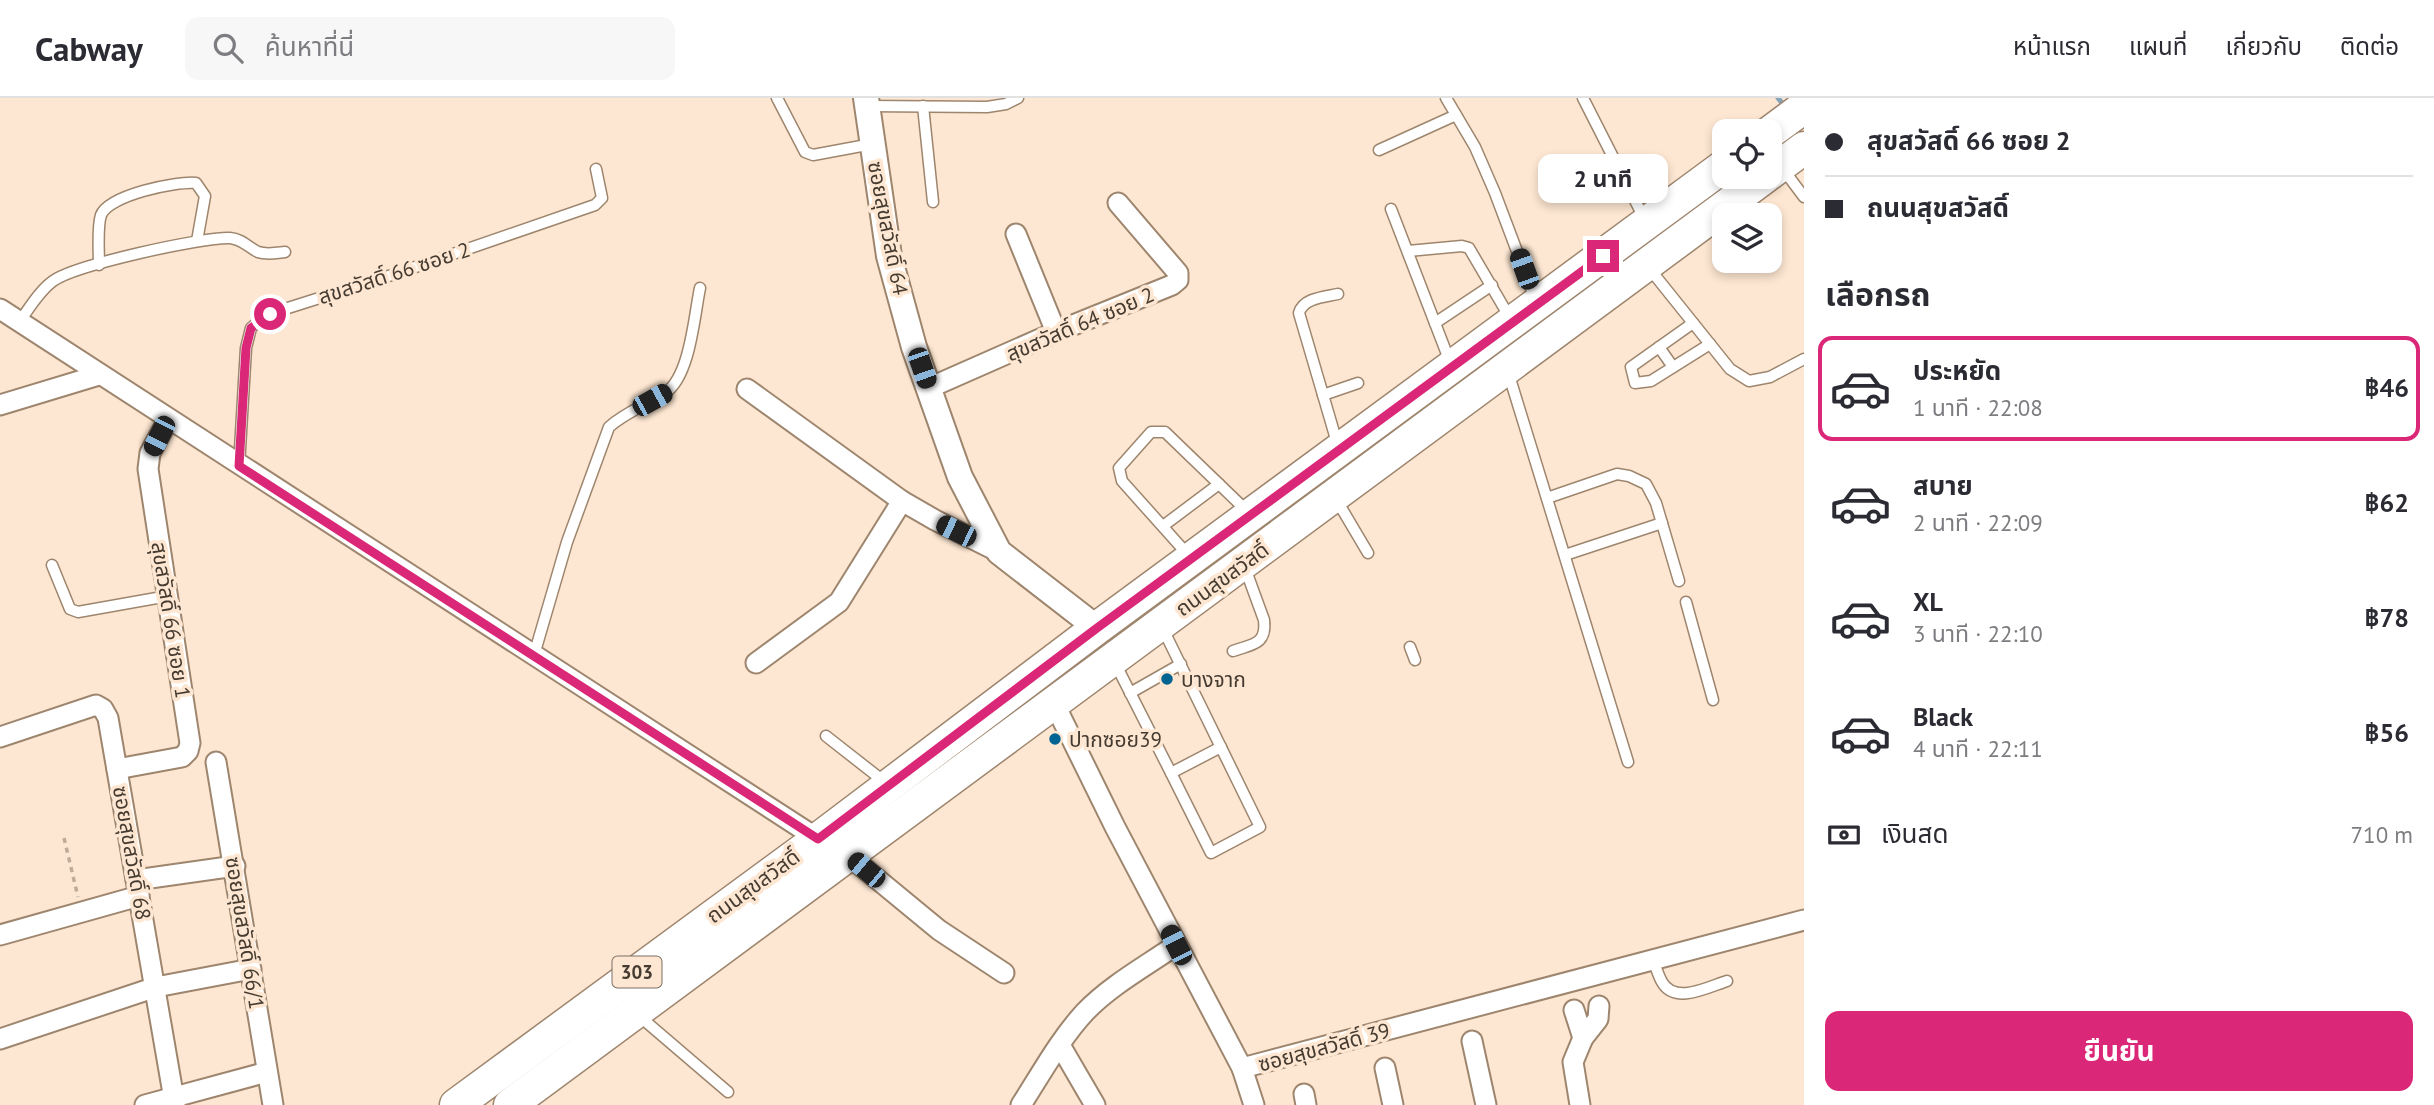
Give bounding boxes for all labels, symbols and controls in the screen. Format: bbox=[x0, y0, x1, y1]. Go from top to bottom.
search box bbox=[185, 17, 675, 80]
text: Cabway bbox=[35, 27, 143, 70]
icon: search bbox=[209, 29, 247, 67]
text: ค้นหาที่นี่ bbox=[265, 30, 354, 63]
text: หน้าแรก bbox=[2013, 31, 2091, 62]
text: แผนที่ bbox=[2129, 31, 2187, 62]
text: เกี่ยวกับ bbox=[2225, 31, 2302, 62]
text: ติดต่อ bbox=[2340, 31, 2399, 62]
map controls bbox=[1712, 119, 1782, 273]
button: locate bbox=[1712, 119, 1782, 189]
text: สุขสวัสดิ์ 66 ซอย 2 bbox=[1867, 124, 2070, 157]
callout: 2 นาที bbox=[1538, 155, 1668, 204]
street label: ซอยสุขสวัสดิ์ 64 bbox=[862, 159, 914, 297]
text: 2 นาที bbox=[1574, 164, 1632, 193]
text: ถนนสุขสวัสดิ์ bbox=[1867, 191, 2009, 224]
button: layers bbox=[1712, 203, 1782, 273]
street label: สุขสวัสดิ์ 66 ซอย 2 bbox=[315, 236, 473, 310]
route end bbox=[1587, 240, 1619, 272]
car bbox=[1507, 246, 1542, 292]
text: เลือกรถ bbox=[1825, 273, 1930, 315]
street label: สุขสวัสดิ์ 64 ซอย 2 bbox=[1002, 281, 1158, 367]
route start bbox=[254, 298, 286, 330]
car bbox=[906, 345, 939, 391]
text: ประหยัด bbox=[1913, 354, 2001, 387]
icon: car bbox=[1829, 357, 1892, 420]
text: ฿46 bbox=[2364, 371, 2409, 404]
car bbox=[629, 381, 676, 419]
text: 1 นาที · 22:08 bbox=[1913, 393, 2043, 422]
car bbox=[141, 413, 178, 459]
text: สบาย bbox=[1913, 469, 1973, 502]
icon: car bbox=[1829, 472, 1892, 535]
text: ฿62 bbox=[2364, 486, 2409, 519]
text: 2 นาที · 22:09 bbox=[1913, 508, 2043, 537]
car bbox=[933, 512, 980, 550]
street label: ถนนสุขสวัสดิ์ bbox=[1170, 536, 1274, 622]
street label: สุขสวัสดิ์ 66 ซอย 1 bbox=[145, 540, 197, 700]
text: XL bbox=[1913, 585, 1943, 618]
icon: car bbox=[1829, 587, 1892, 650]
text: ฿78 bbox=[2364, 601, 2409, 634]
text: 3 นาที · 22:10 bbox=[1913, 619, 2043, 648]
place label: บางจาก bbox=[1181, 666, 1246, 693]
marker: บางจาก bbox=[1159, 671, 1175, 687]
text: Black bbox=[1913, 700, 1973, 733]
icon: car bbox=[1829, 702, 1892, 765]
text: ฿56 bbox=[2364, 716, 2409, 749]
place label: ปากซอย39 bbox=[1069, 726, 1162, 753]
marker: ปากซอย39 bbox=[1047, 731, 1063, 747]
text: 4 นาที · 22:11 bbox=[1913, 734, 2043, 763]
street label: ซอยสุขสวัสดิ์ 68 bbox=[107, 784, 157, 922]
icon: cash bbox=[1825, 816, 1863, 854]
text: เงินสด bbox=[1881, 817, 1948, 850]
text: 710 m bbox=[2351, 820, 2413, 849]
street label: ถนนสุขสวัสดิ์ bbox=[701, 843, 805, 929]
car bbox=[844, 848, 889, 892]
street label: ซอยสุขสวัสดิ์ 66/1 bbox=[220, 855, 270, 1011]
car bbox=[1158, 922, 1195, 968]
road number: 303 bbox=[612, 957, 662, 988]
button: ยืนยัน bbox=[1825, 1011, 2413, 1091]
street label: ซอยสุขสวัสดิ์ 39 bbox=[1255, 1016, 1393, 1078]

